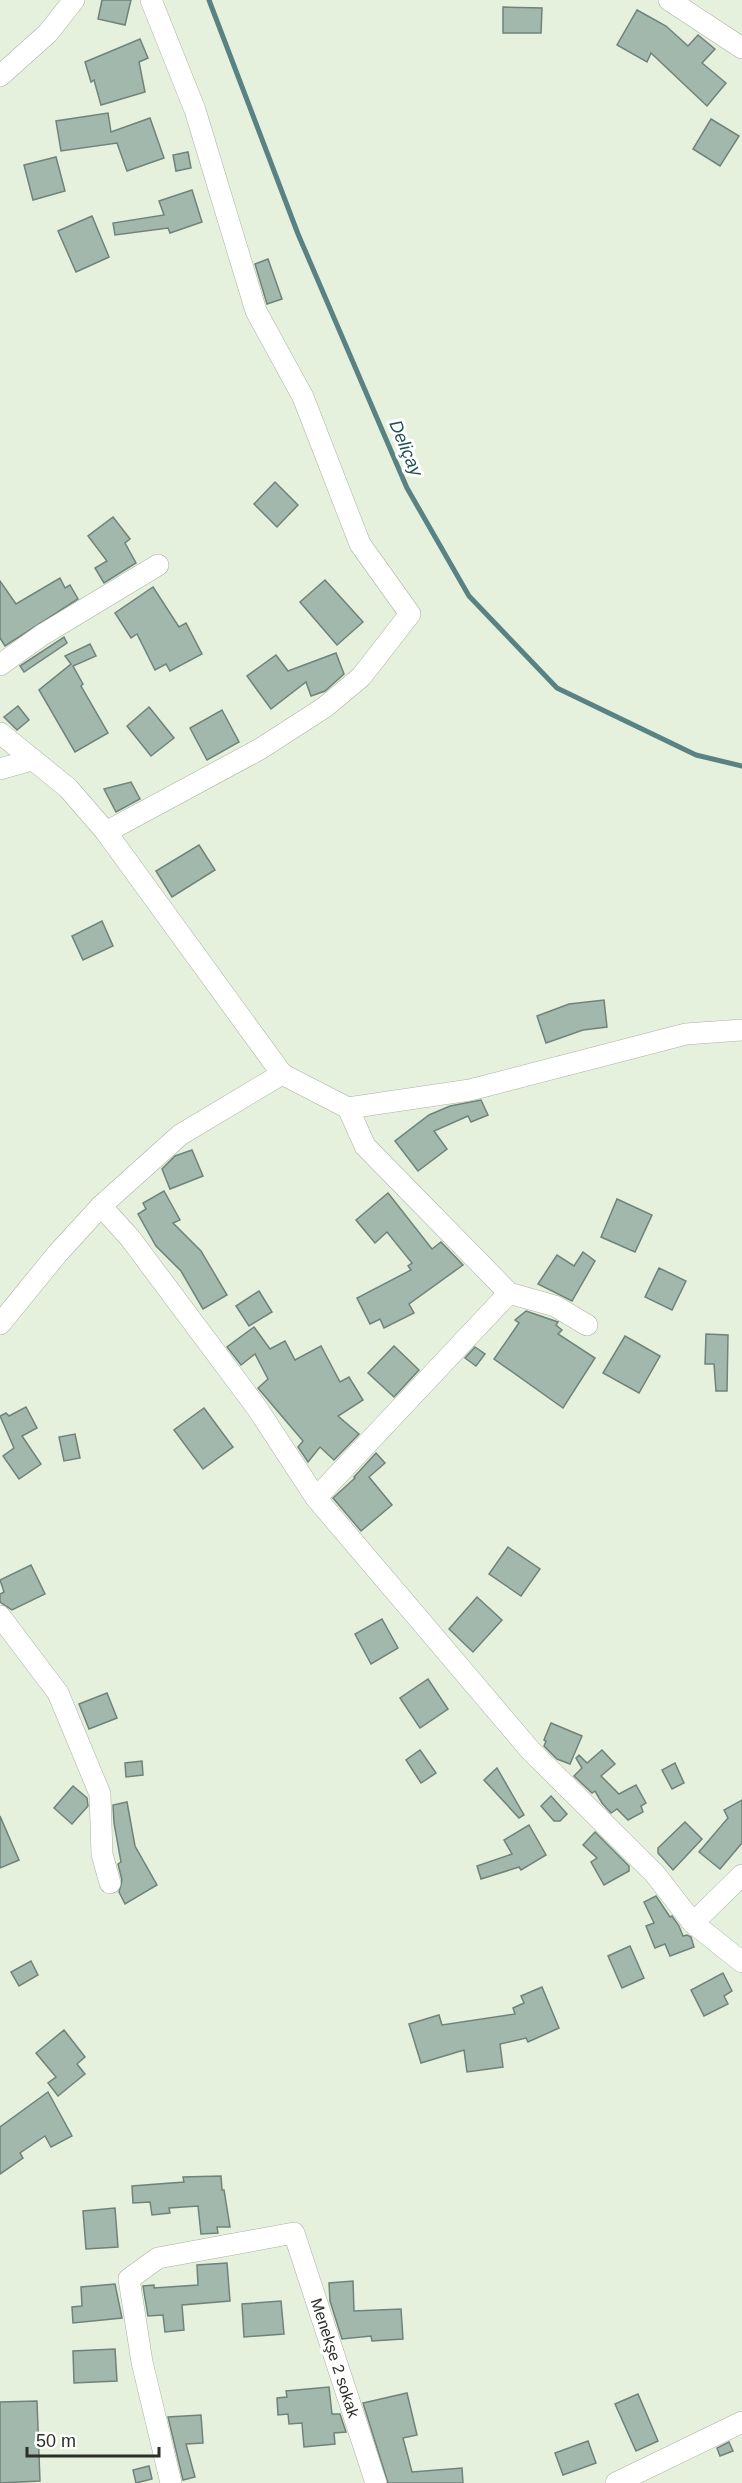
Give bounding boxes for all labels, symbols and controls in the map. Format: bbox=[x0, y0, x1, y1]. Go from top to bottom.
water label: Deliçay bbox=[385, 417, 427, 480]
street label: Menekşe 2 sokak bbox=[308, 2296, 363, 2421]
scale bar bbox=[27, 2420, 159, 2458]
text: 50 m bbox=[36, 2431, 76, 2451]

